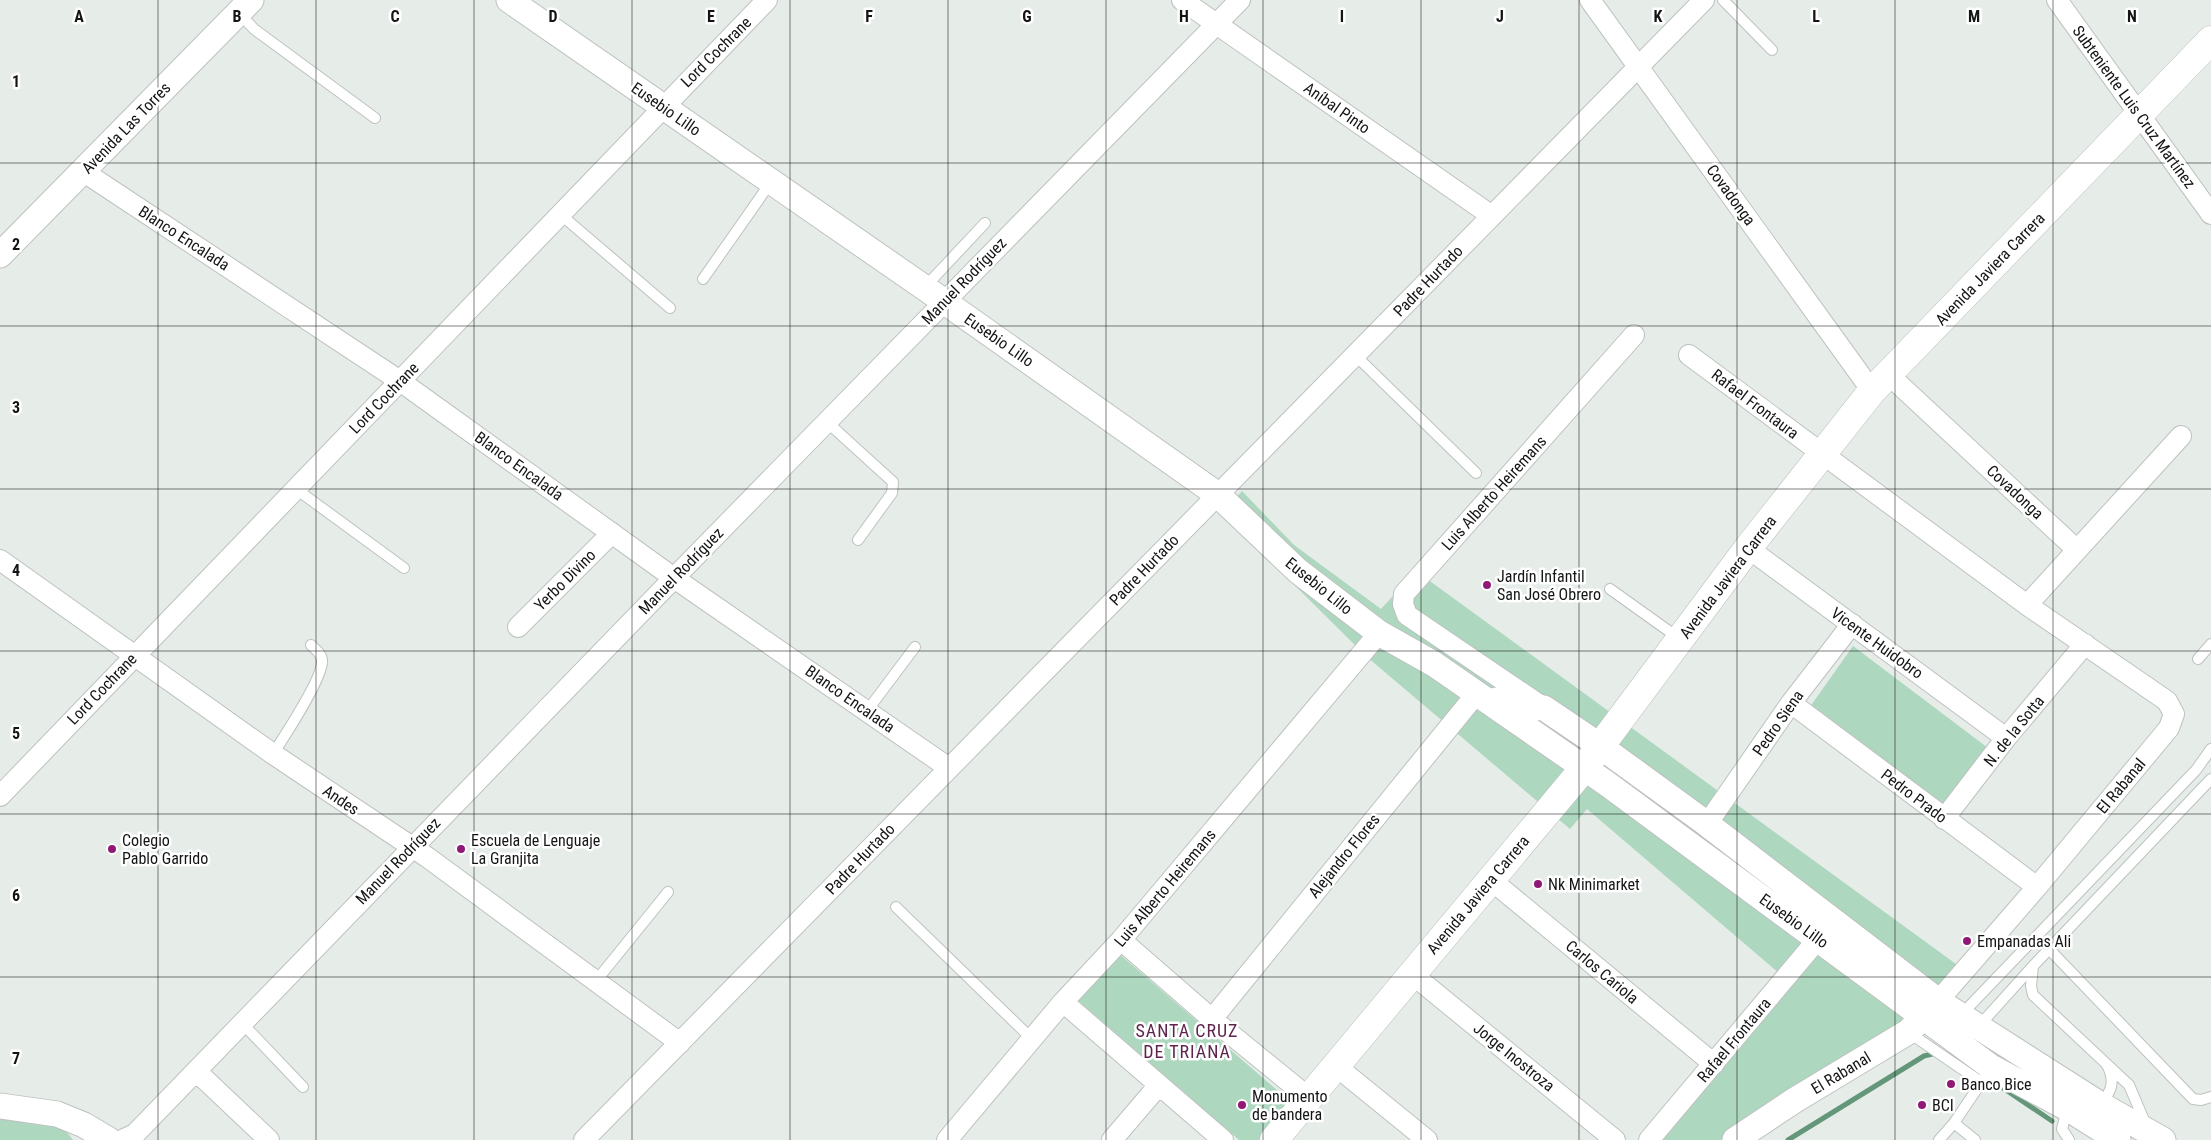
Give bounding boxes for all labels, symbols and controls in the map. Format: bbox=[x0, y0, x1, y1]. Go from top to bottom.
text: A bbox=[74, 7, 84, 26]
text: B bbox=[233, 7, 242, 26]
text: C bbox=[390, 7, 400, 26]
text: D bbox=[548, 7, 558, 26]
text: E bbox=[707, 7, 715, 26]
text: F bbox=[865, 7, 873, 26]
text: G bbox=[1022, 7, 1032, 26]
text: H bbox=[1179, 7, 1189, 26]
text: I bbox=[1340, 7, 1344, 26]
text: J bbox=[1496, 7, 1504, 26]
text: K bbox=[1654, 7, 1663, 26]
text: L bbox=[1812, 7, 1820, 26]
text: M bbox=[1968, 7, 1980, 26]
text: N bbox=[2127, 7, 2137, 26]
street label: Lord Cochrane bbox=[677, 13, 755, 91]
street label: Subteniente Luis Cruz Martínez bbox=[2069, 22, 2199, 192]
text: 1 bbox=[12, 72, 20, 91]
street label: Avenida Las Torres bbox=[78, 78, 174, 178]
street label: Eusebio Lillo bbox=[628, 78, 704, 140]
street label: Aníbal Pinto bbox=[1300, 78, 1374, 138]
street label: Covadonga bbox=[1703, 161, 1759, 229]
street label: Blanco Encalada bbox=[135, 202, 233, 274]
street label: Avenida Javiera Carrera bbox=[1931, 209, 2049, 329]
street label: Manuel Rodríguez bbox=[918, 234, 1010, 328]
text: 2 bbox=[12, 235, 20, 254]
street label: Padre Hurtado bbox=[1389, 241, 1467, 321]
street label: Eusebio Lillo bbox=[961, 309, 1037, 371]
street label: Lord Cochrane bbox=[345, 358, 423, 438]
street label: Rafael Frontaura bbox=[1708, 365, 1802, 443]
text: 3 bbox=[12, 398, 20, 417]
street label: Blanco Encalada bbox=[471, 428, 567, 504]
street label: Luis Alberto Heiremans bbox=[1438, 432, 1550, 554]
street label: Covadonga bbox=[1983, 461, 2047, 523]
street label: Avenida Javiera Carrera bbox=[1676, 512, 1780, 642]
street label: Manuel Rodríguez bbox=[635, 524, 727, 618]
street label: Padre Hurtado bbox=[1105, 530, 1183, 610]
street label: Yerbo Divino bbox=[530, 545, 600, 615]
street label: Eusebio Lillo bbox=[1282, 553, 1356, 619]
text: 4 bbox=[12, 561, 20, 580]
place label: Jardín Infantil San José Obrero bbox=[1497, 567, 1601, 604]
marker: Jardín Infantil San José Obrero bbox=[1481, 579, 1493, 591]
street label: Vicente Huidobro bbox=[1827, 603, 1927, 683]
street label: Lord Cochrane bbox=[63, 649, 141, 729]
street label: Blanco Encalada bbox=[802, 661, 898, 737]
street label: Pedro Siena bbox=[1749, 687, 1807, 759]
street label: N. de la Sotta bbox=[1980, 692, 2048, 770]
text: 5 bbox=[12, 724, 20, 743]
street label: El Rabanal bbox=[2092, 755, 2150, 817]
street label: Pedro Prado bbox=[1877, 765, 1951, 827]
street label: Andes bbox=[319, 781, 363, 819]
street label: Alejandro Flores bbox=[1304, 810, 1384, 902]
street label: Manuel Rodríguez bbox=[352, 814, 444, 908]
street label: Padre Hurtado bbox=[821, 819, 899, 899]
street label: Luis Alberto Heiremans bbox=[1110, 825, 1220, 951]
place label: Colegio Pablo Garrido bbox=[122, 831, 208, 868]
place label: Escuela de Lenguaje La Granjita bbox=[471, 831, 600, 868]
street label: Avenida Javiera Carrera bbox=[1423, 832, 1533, 958]
marker: Colegio Pablo Garrido bbox=[106, 843, 118, 855]
marker: Escuela de Lenguaje La Granjita bbox=[455, 843, 467, 855]
place label: Nk Minimarket bbox=[1548, 875, 1640, 894]
marker: Nk Minimarket bbox=[1532, 878, 1544, 890]
text: 6 bbox=[12, 886, 20, 905]
street label: Eusebio Lillo bbox=[1756, 890, 1832, 952]
place label: Empanadas Ali bbox=[1977, 932, 2071, 951]
marker: Empanadas Ali bbox=[1961, 935, 1973, 947]
street label: Carlos Cariola bbox=[1562, 936, 1642, 1008]
street label: Rafael Frontaura bbox=[1693, 994, 1775, 1086]
street label: Jorge Inostroza bbox=[1470, 1019, 1558, 1095]
district label: SANTA CRUZ DE TRIANA bbox=[1135, 1020, 1239, 1062]
street label: El Rabanal bbox=[1808, 1048, 1874, 1098]
text: 7 bbox=[12, 1049, 20, 1068]
place label: Banco Bice bbox=[1961, 1075, 2032, 1094]
marker: Banco Bice bbox=[1945, 1078, 1957, 1090]
place label: Monumento de bandera bbox=[1252, 1087, 1328, 1124]
place label: BCI bbox=[1932, 1096, 1954, 1115]
marker: Monumento de bandera bbox=[1236, 1099, 1248, 1111]
marker: BCI bbox=[1916, 1099, 1928, 1111]

